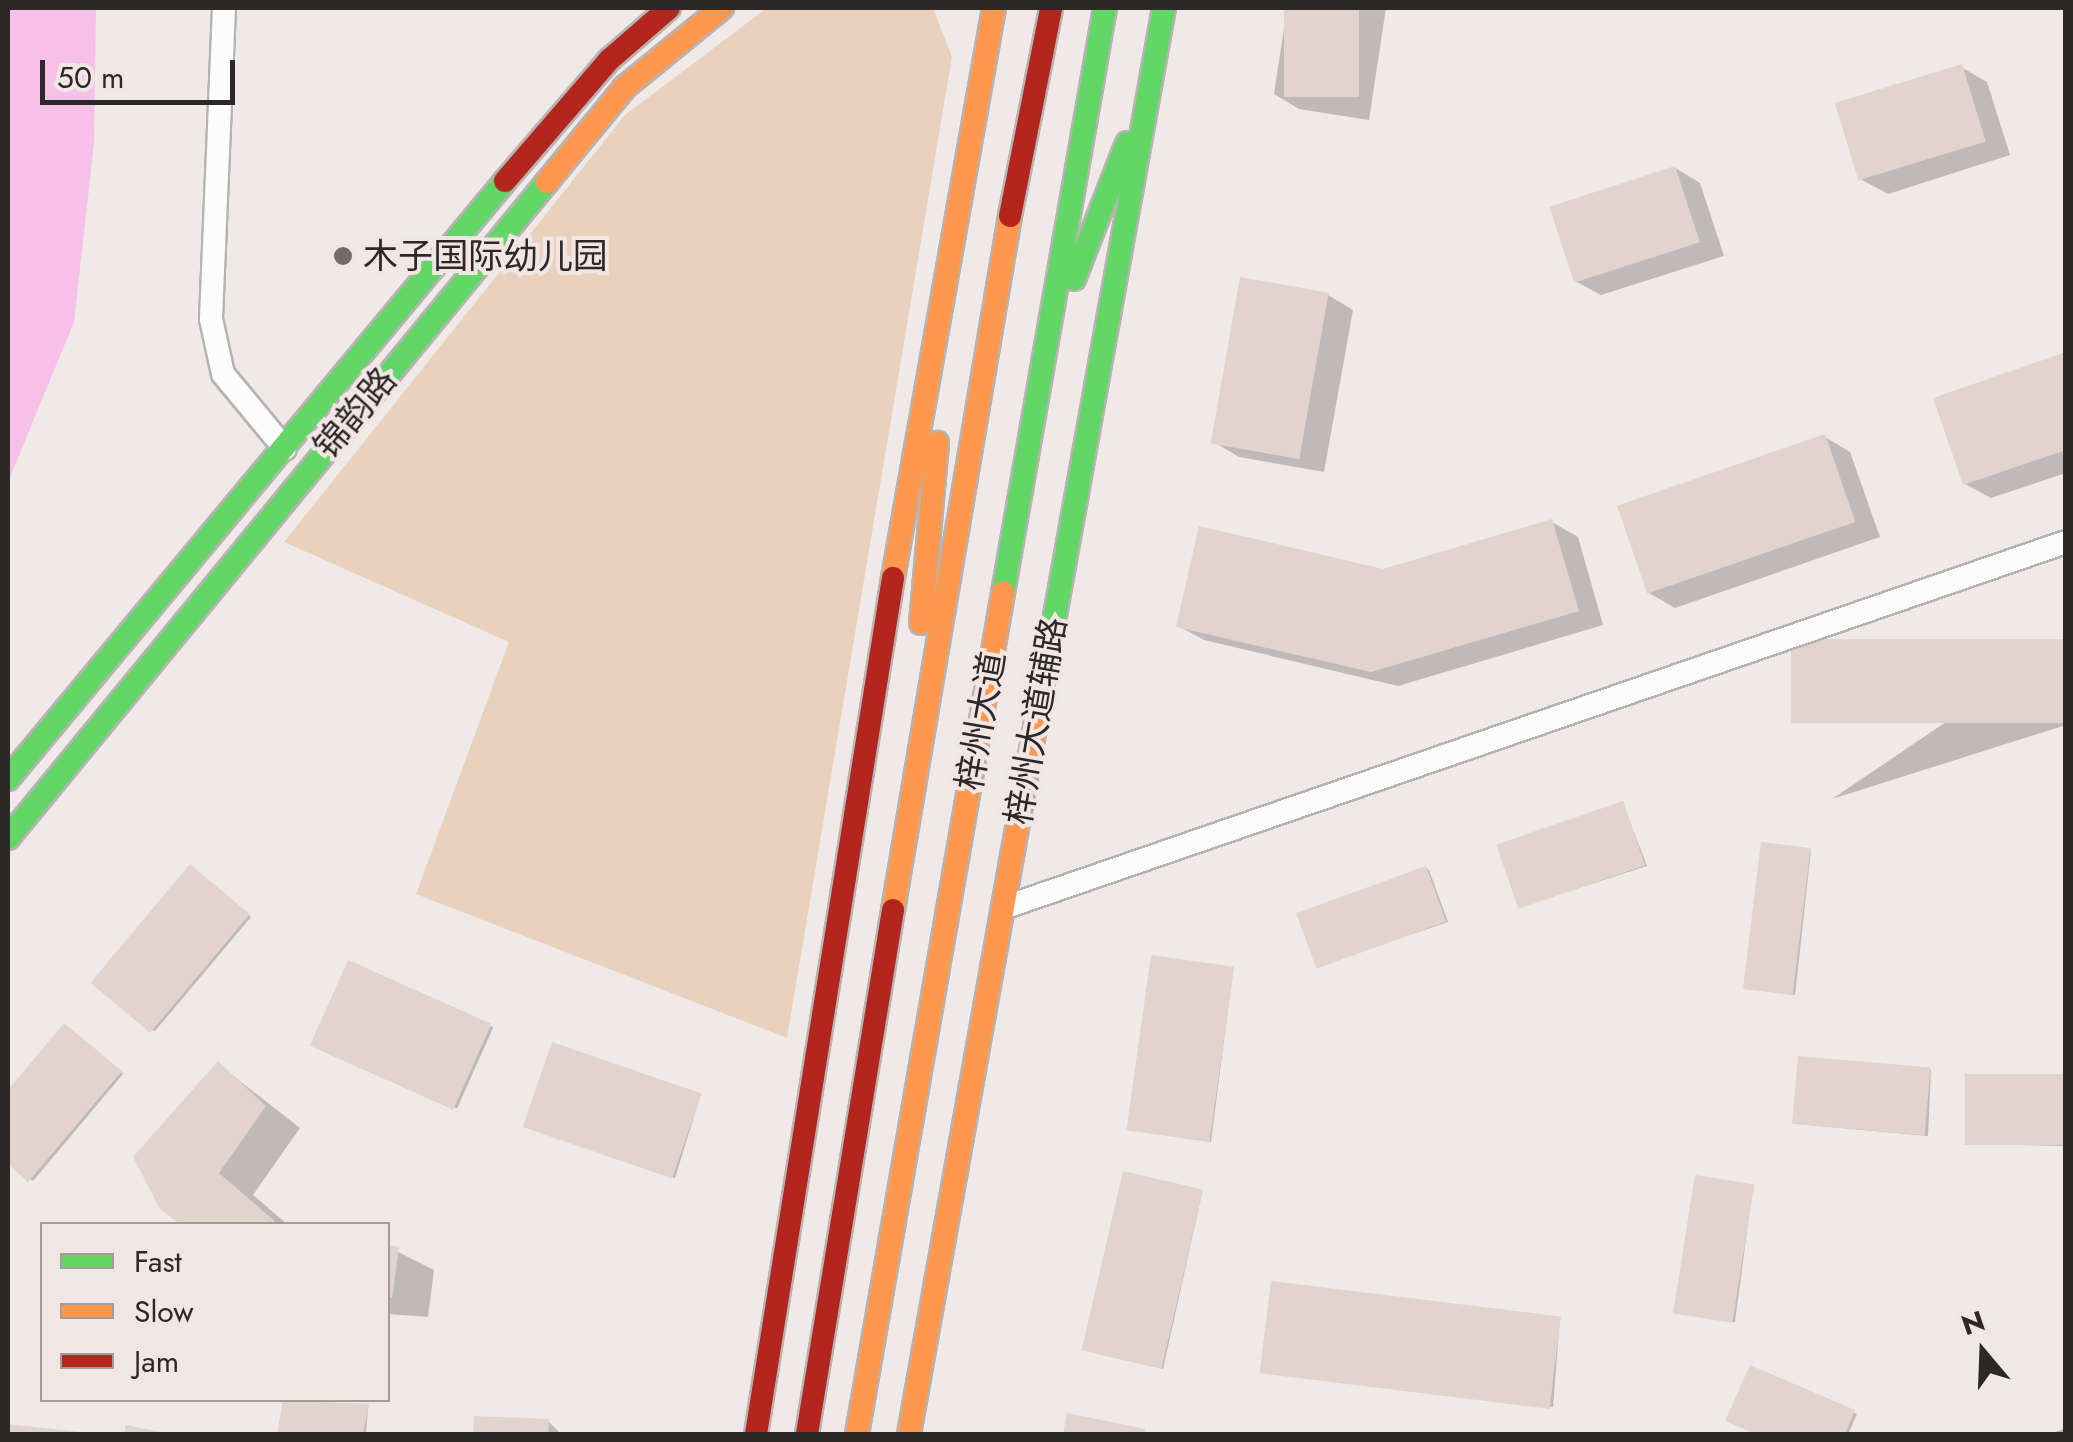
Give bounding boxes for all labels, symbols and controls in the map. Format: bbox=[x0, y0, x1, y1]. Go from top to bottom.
scale bar bbox=[45, 40, 240, 102]
text: 50 m bbox=[57, 56, 124, 99]
place label: 木子国际幼儿园 bbox=[363, 235, 608, 277]
marker: 木子国际幼儿园 bbox=[332, 245, 354, 267]
street label: 锦韵路 bbox=[305, 359, 405, 467]
street label: 梓州大道辅路 bbox=[997, 614, 1075, 828]
street label: 梓州大道 bbox=[948, 648, 1014, 794]
legend bbox=[40, 1222, 390, 1402]
text: Fast bbox=[134, 1240, 182, 1283]
text: Slow bbox=[134, 1290, 194, 1333]
text: N bbox=[1956, 1300, 1990, 1346]
north arrow bbox=[1933, 1302, 2033, 1402]
text: Jam bbox=[134, 1340, 179, 1383]

